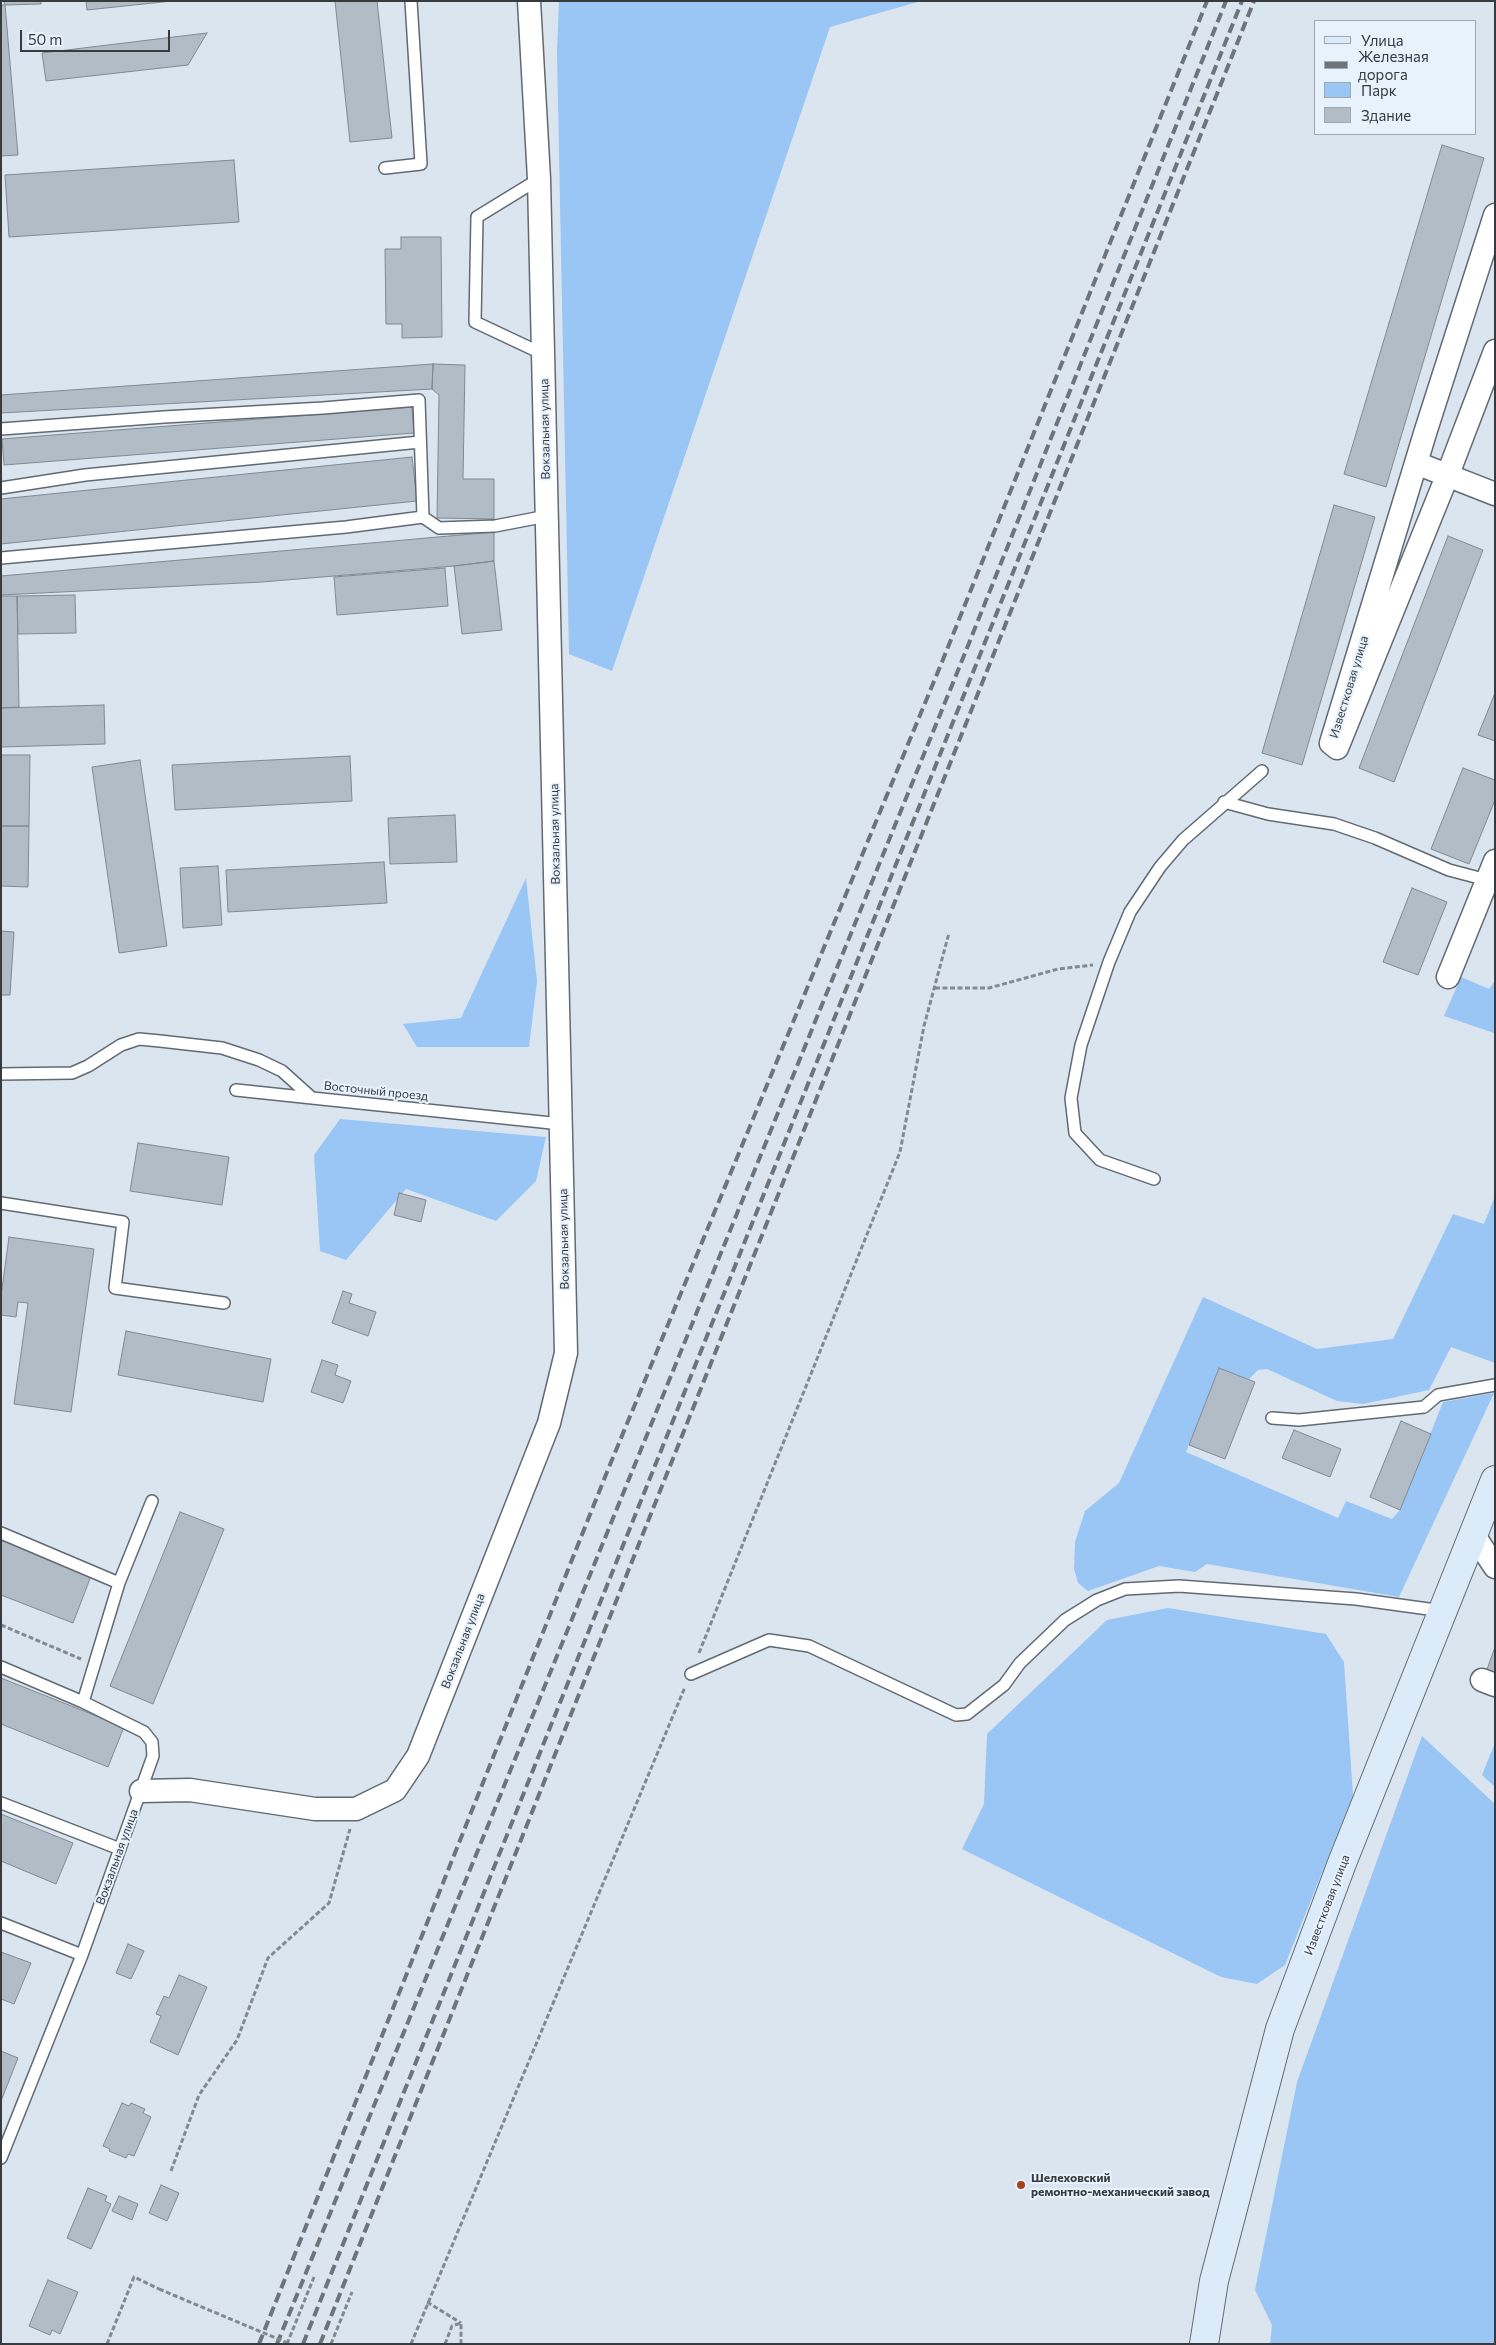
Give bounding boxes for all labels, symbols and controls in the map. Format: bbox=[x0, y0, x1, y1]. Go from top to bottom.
scale bar bbox=[22, 20, 172, 52]
legend bbox=[1314, 20, 1476, 135]
text: 50 m bbox=[28, 30, 62, 48]
text: Улица bbox=[1361, 31, 1403, 49]
text: Железная дорога bbox=[1358, 47, 1429, 83]
text: Парк bbox=[1361, 81, 1397, 99]
text: Здание bbox=[1361, 106, 1411, 124]
street label: Вокзальная улица bbox=[537, 378, 553, 480]
street label: Известковая улица bbox=[1327, 634, 1371, 740]
street label: Вокзальная улица bbox=[547, 783, 563, 885]
street label: Восточный проезд bbox=[323, 1078, 429, 1104]
street label: Вокзальная улица bbox=[556, 1188, 572, 1290]
street label: Вокзальная улица bbox=[438, 1591, 488, 1691]
street label: Вокзальная улица bbox=[93, 1807, 141, 1907]
street label: Известковая улица bbox=[1301, 1853, 1353, 1957]
place label: Шелеховский ремонтно-механический завод bbox=[1031, 2171, 1210, 2199]
marker: Шелеховский ремонтно-механический завод bbox=[1015, 2179, 1027, 2191]

